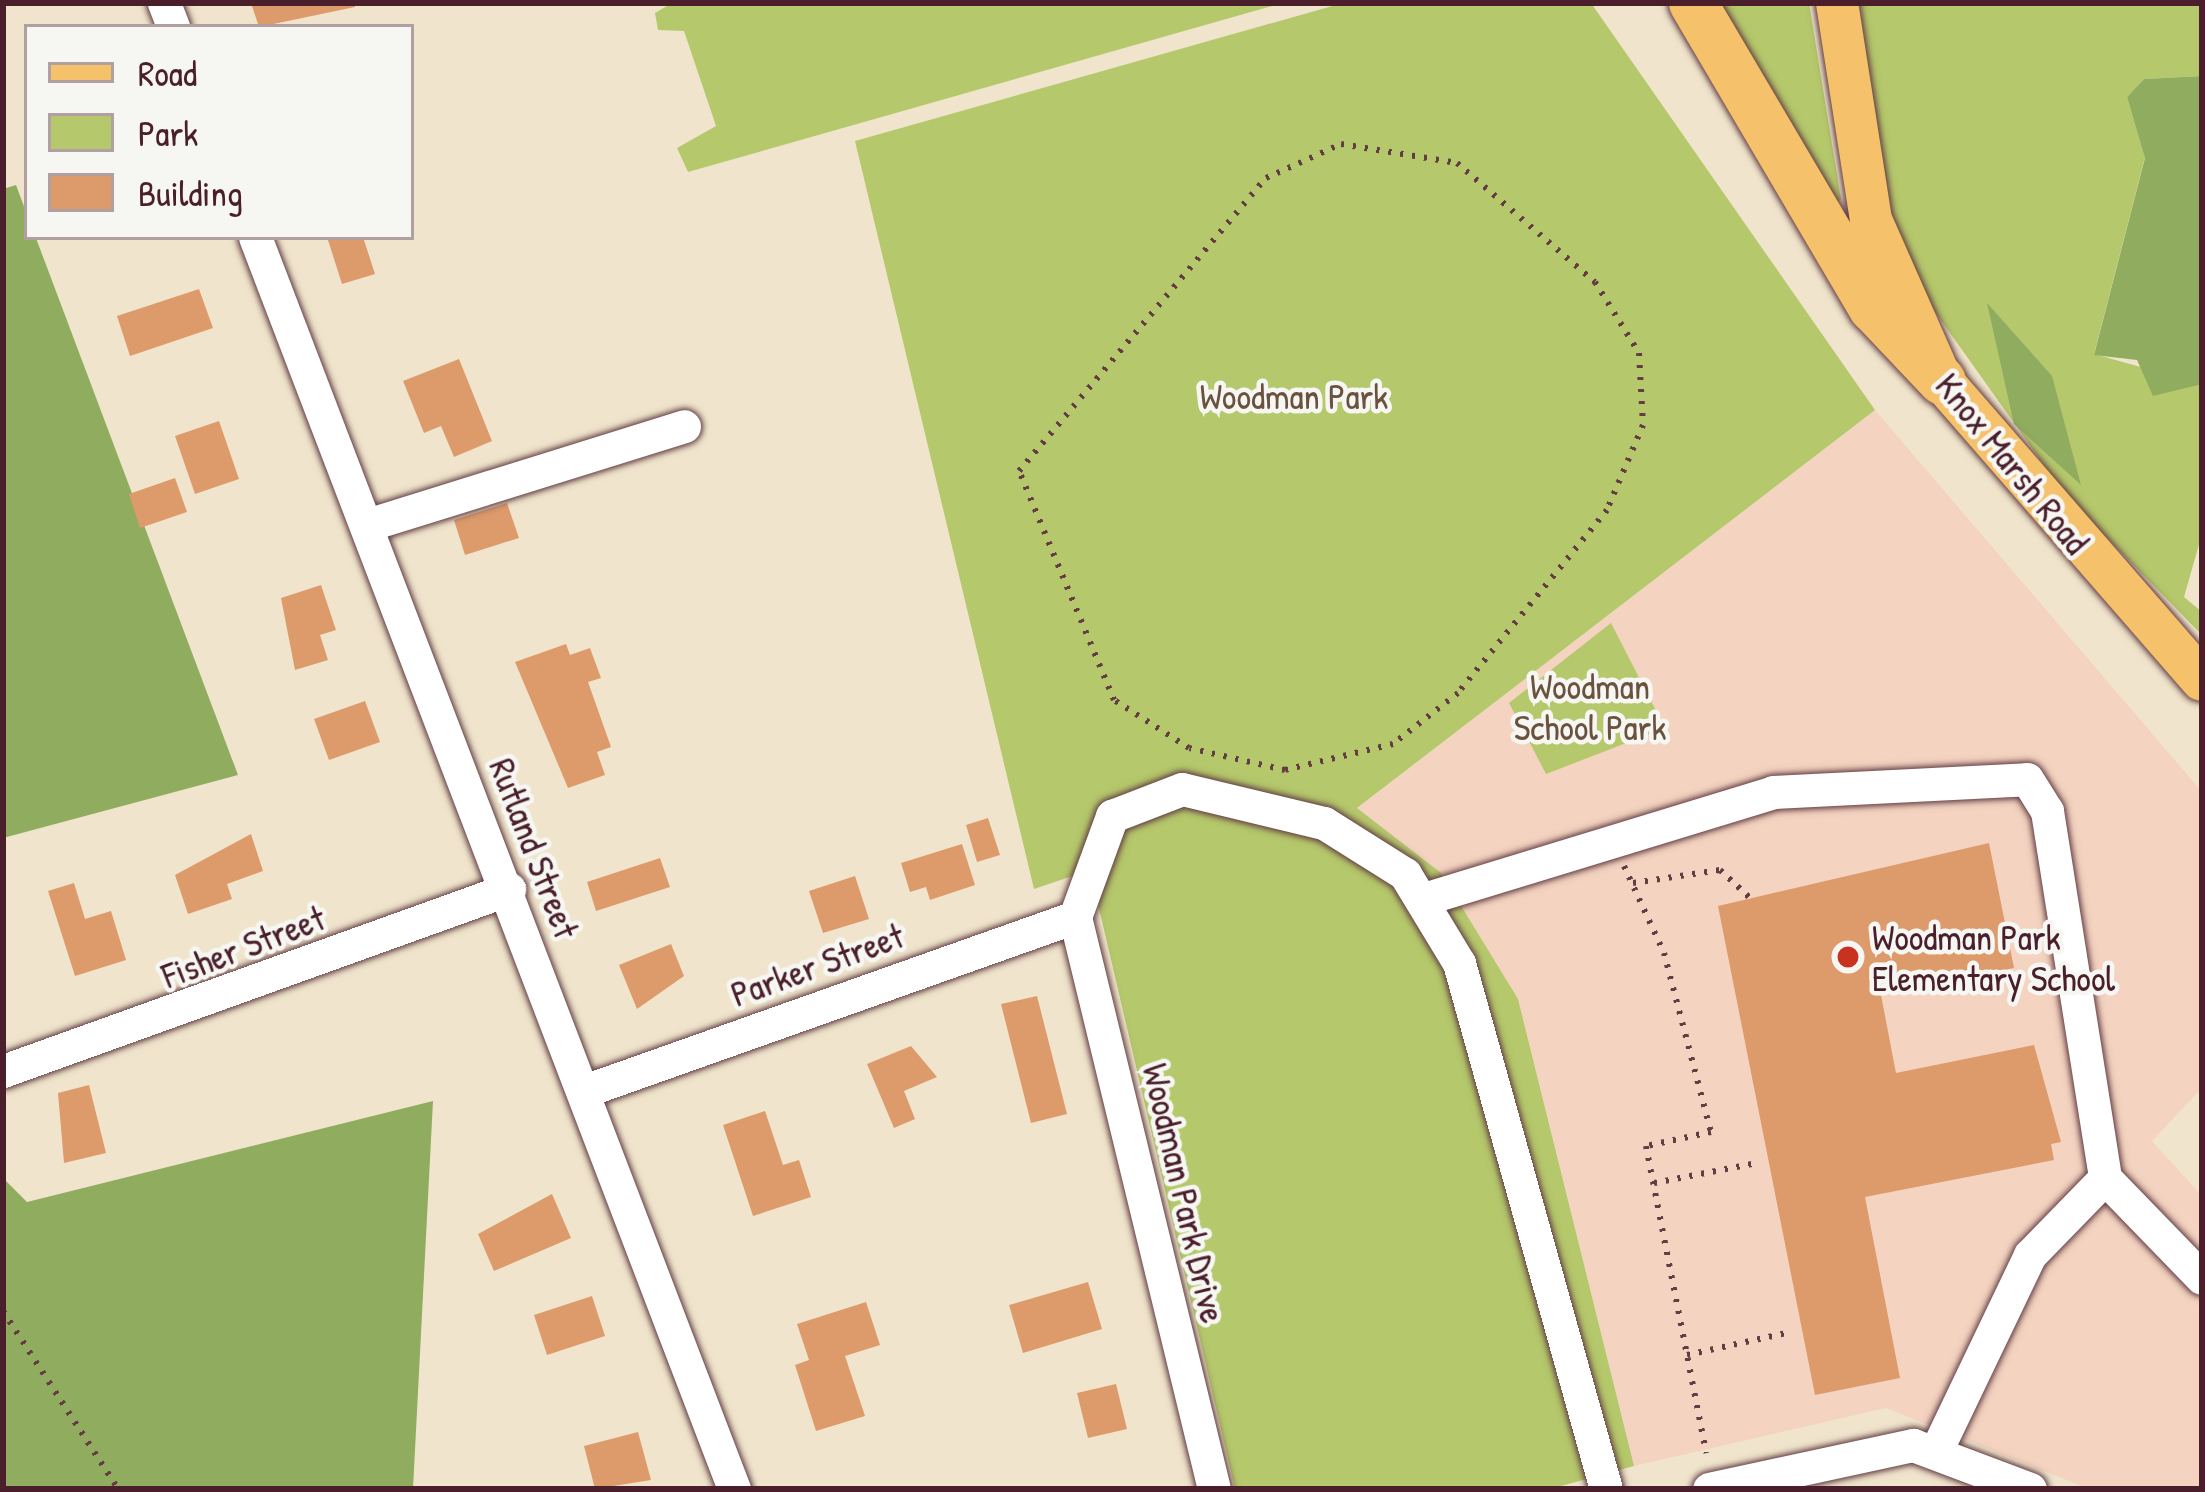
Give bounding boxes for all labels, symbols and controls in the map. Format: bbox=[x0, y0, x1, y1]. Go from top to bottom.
legend bbox=[24, 24, 414, 240]
text: Road bbox=[138, 48, 197, 97]
text: Park bbox=[138, 108, 198, 157]
text: Building bbox=[138, 168, 243, 217]
street label: Knox Marsh Road bbox=[1927, 364, 2099, 562]
park label: Woodman Park bbox=[1200, 374, 1388, 418]
park label: Woodman School Park bbox=[1514, 663, 1666, 748]
street label: Rutland Street bbox=[481, 752, 589, 944]
street label: Fisher Street bbox=[156, 895, 330, 997]
street label: Parker Street bbox=[725, 913, 909, 1015]
place label: Woodman Park Elementary School bbox=[1872, 914, 2115, 999]
marker: Woodman Park Elementary School bbox=[1835, 944, 1861, 970]
street label: Woodman Park Drive bbox=[1134, 1059, 1236, 1327]

